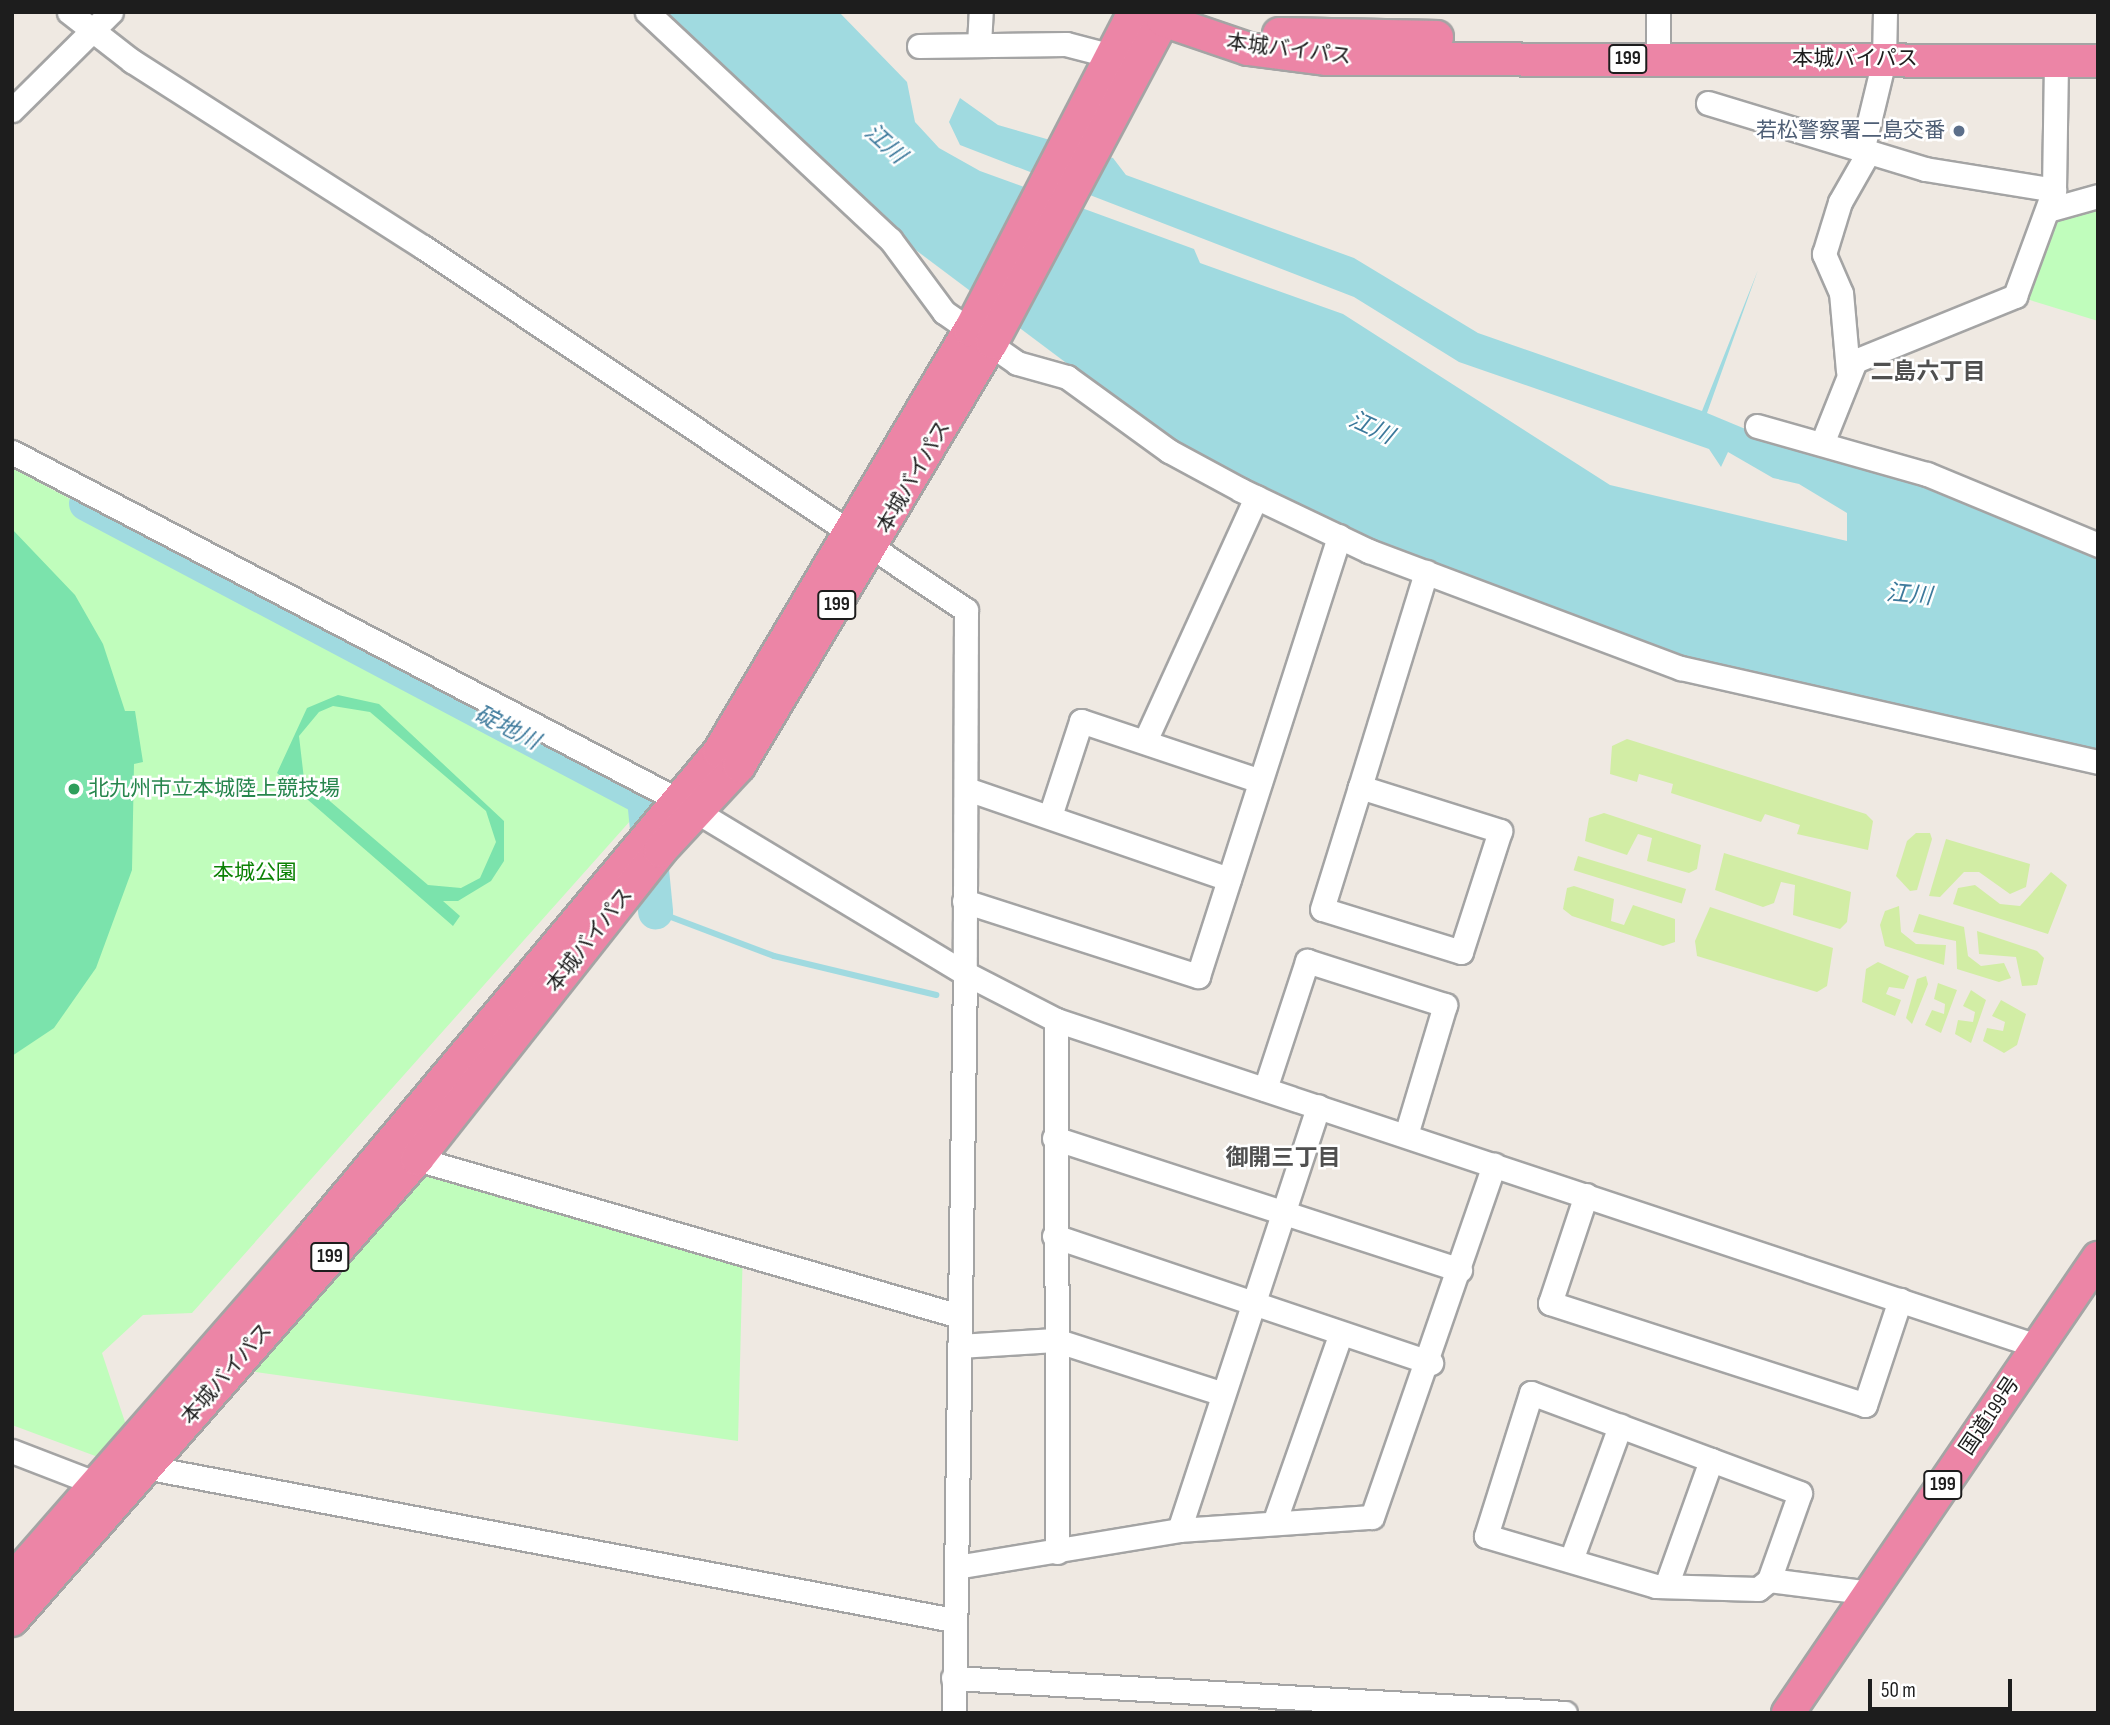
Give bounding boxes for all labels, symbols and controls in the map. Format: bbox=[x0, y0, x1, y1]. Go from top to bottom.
street label: 本城バイパス bbox=[1225, 30, 1353, 70]
road number: 199 bbox=[1607, 44, 1649, 74]
street label: 本城バイパス bbox=[1792, 46, 1918, 72]
water label: 江川 bbox=[859, 118, 911, 170]
place label: 若松警察署二島交番 bbox=[1756, 118, 1945, 144]
marker: 若松警察署二島交番 bbox=[1951, 123, 1967, 139]
district label: 二島六丁目 bbox=[1871, 358, 1985, 386]
water label: 江川 bbox=[1344, 406, 1398, 450]
street label: 本城バイパス bbox=[872, 416, 956, 538]
water label: 江川 bbox=[1885, 579, 1933, 611]
road number: 199 bbox=[816, 590, 858, 620]
water label: 碇地川 bbox=[470, 700, 544, 756]
place label: 北九州市立本城陸上競技場 bbox=[88, 776, 340, 802]
marker: 北九州市立本城陸上競技場 bbox=[66, 781, 82, 797]
park label: 本城公園 bbox=[213, 860, 297, 886]
street label: 本城バイパス bbox=[541, 883, 639, 997]
district label: 御開三丁目 bbox=[1226, 1144, 1340, 1172]
road number: 199 bbox=[309, 1242, 351, 1273]
street label: 本城バイパス bbox=[176, 1318, 278, 1430]
street label: 国道199号 bbox=[1955, 1372, 2025, 1460]
road number: 199 bbox=[1922, 1470, 1964, 1500]
scale bar bbox=[1872, 1666, 2016, 1710]
text: 50 m bbox=[1881, 1678, 1916, 1703]

